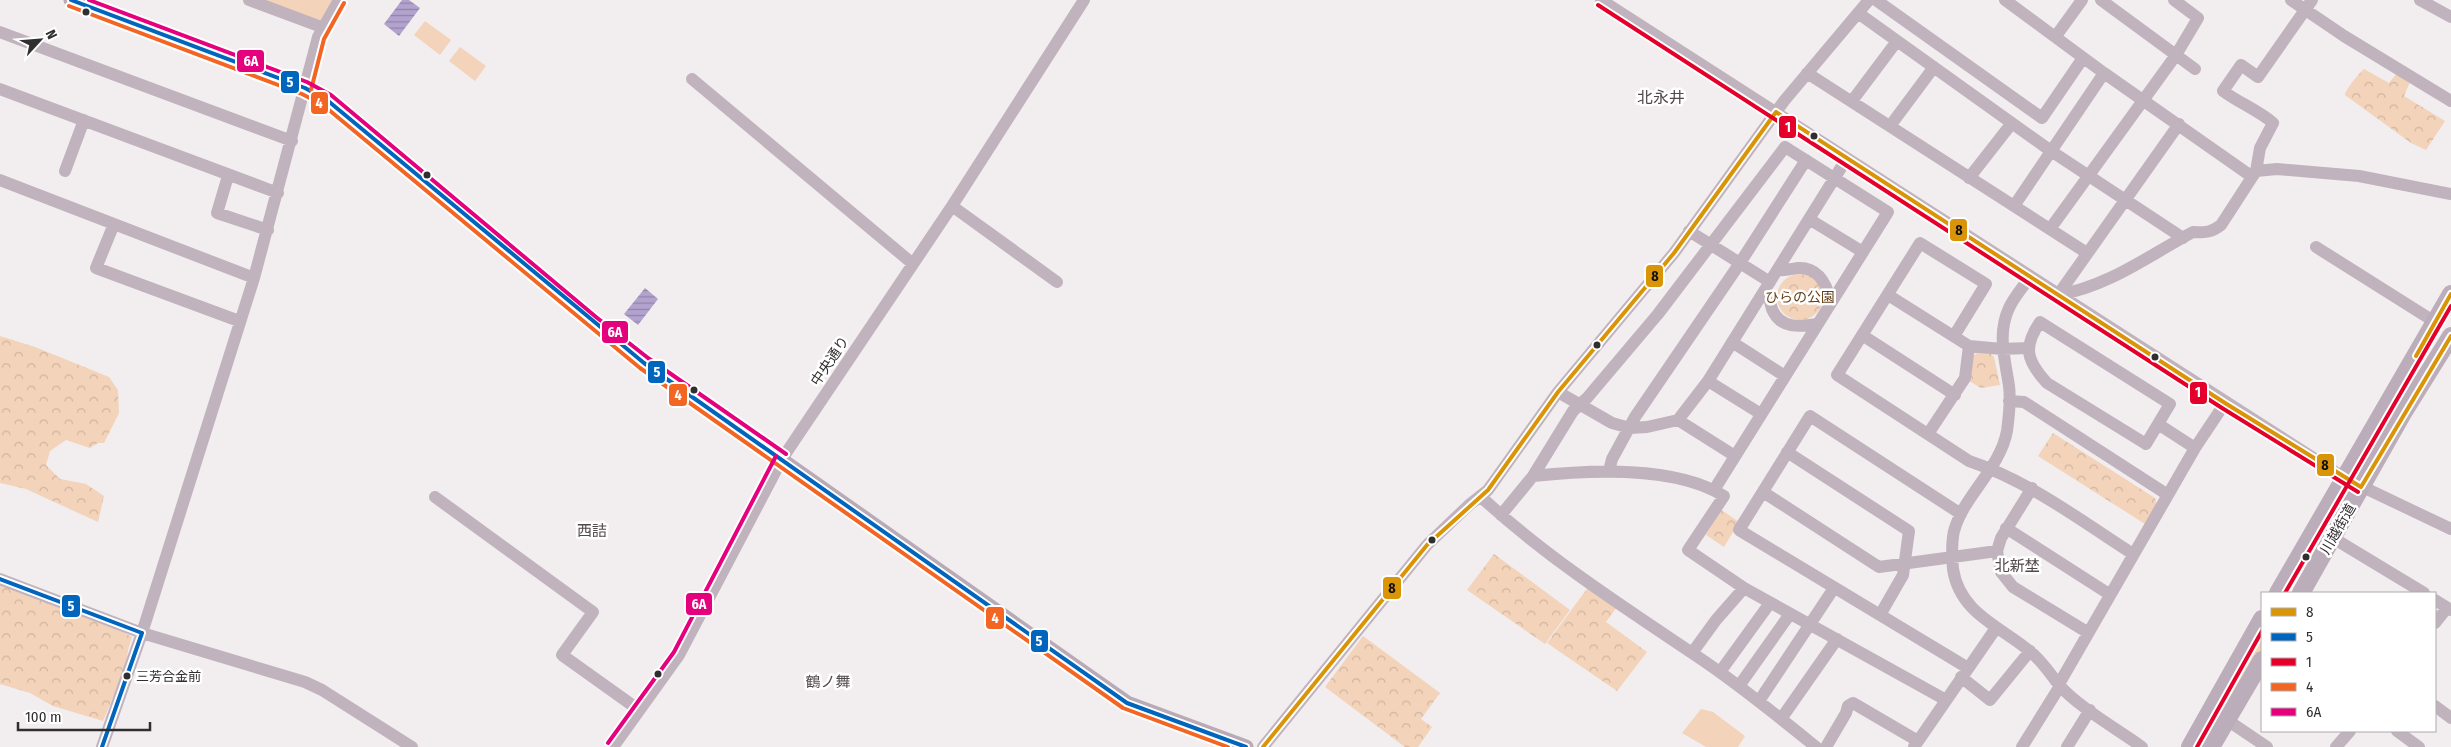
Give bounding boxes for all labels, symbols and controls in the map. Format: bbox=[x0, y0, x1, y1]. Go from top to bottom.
unlabelled marker bbox=[81, 7, 91, 17]
north arrow bbox=[15, 15, 65, 65]
text: N bbox=[42, 27, 61, 42]
line badge: 6A bbox=[236, 49, 265, 73]
text: 6A bbox=[244, 53, 259, 70]
line badge: 5 bbox=[280, 70, 300, 94]
text: 5 bbox=[287, 74, 294, 91]
district label: 北永井 bbox=[1637, 88, 1685, 107]
line badge: 4 bbox=[310, 91, 329, 115]
text: 4 bbox=[315, 95, 323, 112]
line badge: 1 bbox=[1778, 115, 1797, 139]
text: 1 bbox=[1785, 119, 1791, 136]
unlabelled marker bbox=[1809, 131, 1819, 141]
unlabelled marker bbox=[422, 170, 432, 180]
line badge: 8 bbox=[1949, 218, 1968, 242]
text: 8 bbox=[1955, 222, 1963, 239]
line badge: 8 bbox=[1645, 264, 1664, 288]
text: 8 bbox=[1651, 268, 1659, 285]
park label: ひらの公園 bbox=[1765, 289, 1835, 306]
line badge: 6A bbox=[601, 320, 629, 344]
text: 6A bbox=[608, 324, 623, 341]
street label: 中央通り bbox=[807, 333, 853, 389]
unlabelled marker bbox=[1592, 340, 1602, 350]
unlabelled marker bbox=[2150, 352, 2160, 362]
line badge: 5 bbox=[647, 360, 666, 384]
text: 5 bbox=[654, 364, 661, 381]
line badge: 1 bbox=[2189, 381, 2208, 405]
line badge: 4 bbox=[668, 383, 688, 407]
text: 1 bbox=[2195, 384, 2201, 401]
unlabelled marker bbox=[689, 385, 699, 395]
text: 4 bbox=[674, 387, 682, 404]
line badge: 8 bbox=[2316, 453, 2335, 477]
text: 8 bbox=[2321, 457, 2329, 474]
street label: 川越街道 bbox=[2317, 501, 2359, 557]
district label: 西詰 bbox=[577, 522, 607, 540]
unlabelled marker bbox=[1427, 535, 1437, 545]
unlabelled marker bbox=[2301, 552, 2311, 562]
district label: 北新埜 bbox=[1994, 557, 2040, 575]
line badge: 8 bbox=[1382, 576, 1402, 600]
text: 8 bbox=[1388, 580, 1396, 597]
line badge: 6A bbox=[685, 592, 713, 616]
legend bbox=[2261, 592, 2436, 732]
line badge: 5 bbox=[61, 594, 81, 618]
text: 6A bbox=[692, 596, 707, 613]
text: 5 bbox=[68, 598, 75, 615]
text: 8 bbox=[2306, 603, 2314, 621]
line badge: 4 bbox=[985, 606, 1005, 630]
text: 4 bbox=[991, 610, 999, 627]
text: 5 bbox=[2306, 628, 2313, 646]
line badge: 5 bbox=[1030, 629, 1049, 653]
text: 5 bbox=[1036, 633, 1043, 650]
text: 1 bbox=[2306, 653, 2312, 671]
place label: 三芳合金前 bbox=[136, 669, 201, 684]
unlabelled marker bbox=[653, 669, 663, 679]
marker: 三芳合金前 bbox=[122, 671, 132, 681]
district label: 鶴ノ舞 bbox=[805, 673, 851, 691]
text: 4 bbox=[2306, 678, 2313, 696]
scale bar bbox=[18, 700, 150, 732]
text: 6A bbox=[2306, 703, 2321, 721]
text: 100 m bbox=[25, 708, 62, 726]

